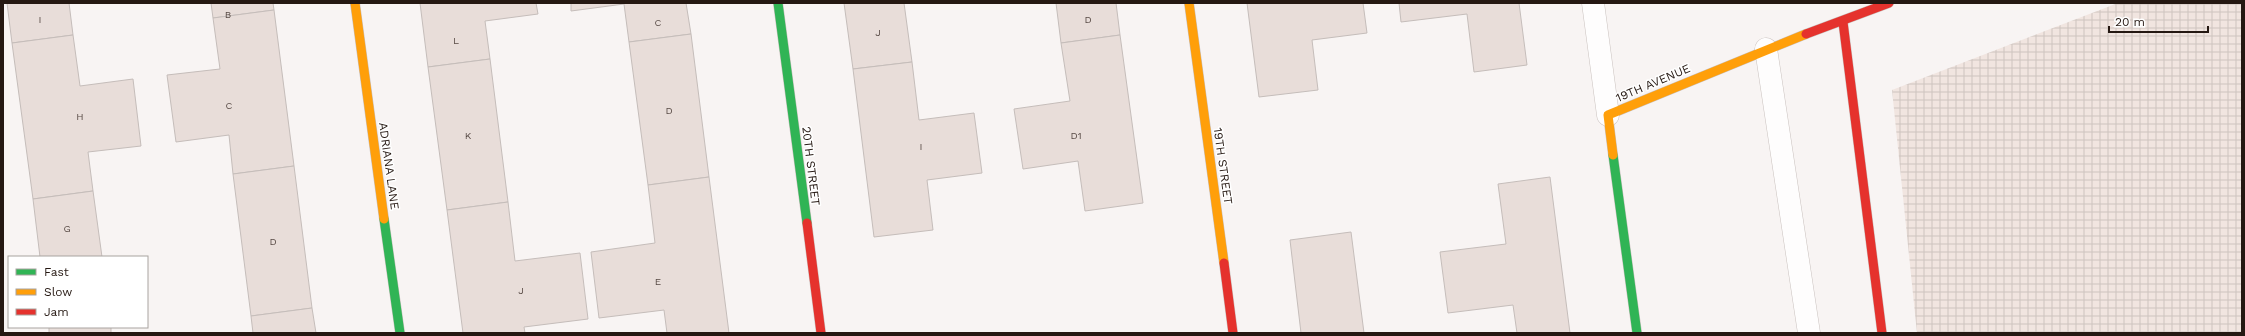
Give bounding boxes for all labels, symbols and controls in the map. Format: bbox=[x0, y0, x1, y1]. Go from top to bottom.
scale bar bbox=[2109, 8, 2208, 34]
house number: B bbox=[225, 9, 231, 20]
house number: I bbox=[39, 14, 41, 25]
house number: D bbox=[1084, 14, 1092, 25]
text: 20 m bbox=[2115, 15, 2145, 29]
house number: C bbox=[655, 17, 662, 28]
house number: J bbox=[875, 27, 881, 38]
house number: L bbox=[453, 35, 459, 46]
street label: 19TH AVENUE bbox=[1614, 61, 1693, 105]
house number: C bbox=[226, 100, 233, 111]
house number: D bbox=[665, 105, 673, 116]
house number: H bbox=[76, 111, 84, 122]
street label: ADRIANA LANE bbox=[376, 121, 402, 211]
street label: 20TH STREET bbox=[799, 126, 823, 206]
street label: 19TH STREET bbox=[1211, 127, 1235, 205]
house number: K bbox=[465, 130, 472, 141]
house number: D1 bbox=[1070, 130, 1082, 141]
house number: I bbox=[920, 141, 922, 152]
house number: G bbox=[63, 223, 71, 234]
house number: D bbox=[269, 236, 277, 247]
legend bbox=[8, 256, 148, 328]
text: Fast bbox=[44, 265, 69, 279]
house number: E bbox=[655, 276, 661, 287]
text: Slow bbox=[44, 285, 72, 299]
house number: J bbox=[518, 285, 524, 296]
text: Jam bbox=[44, 305, 69, 319]

